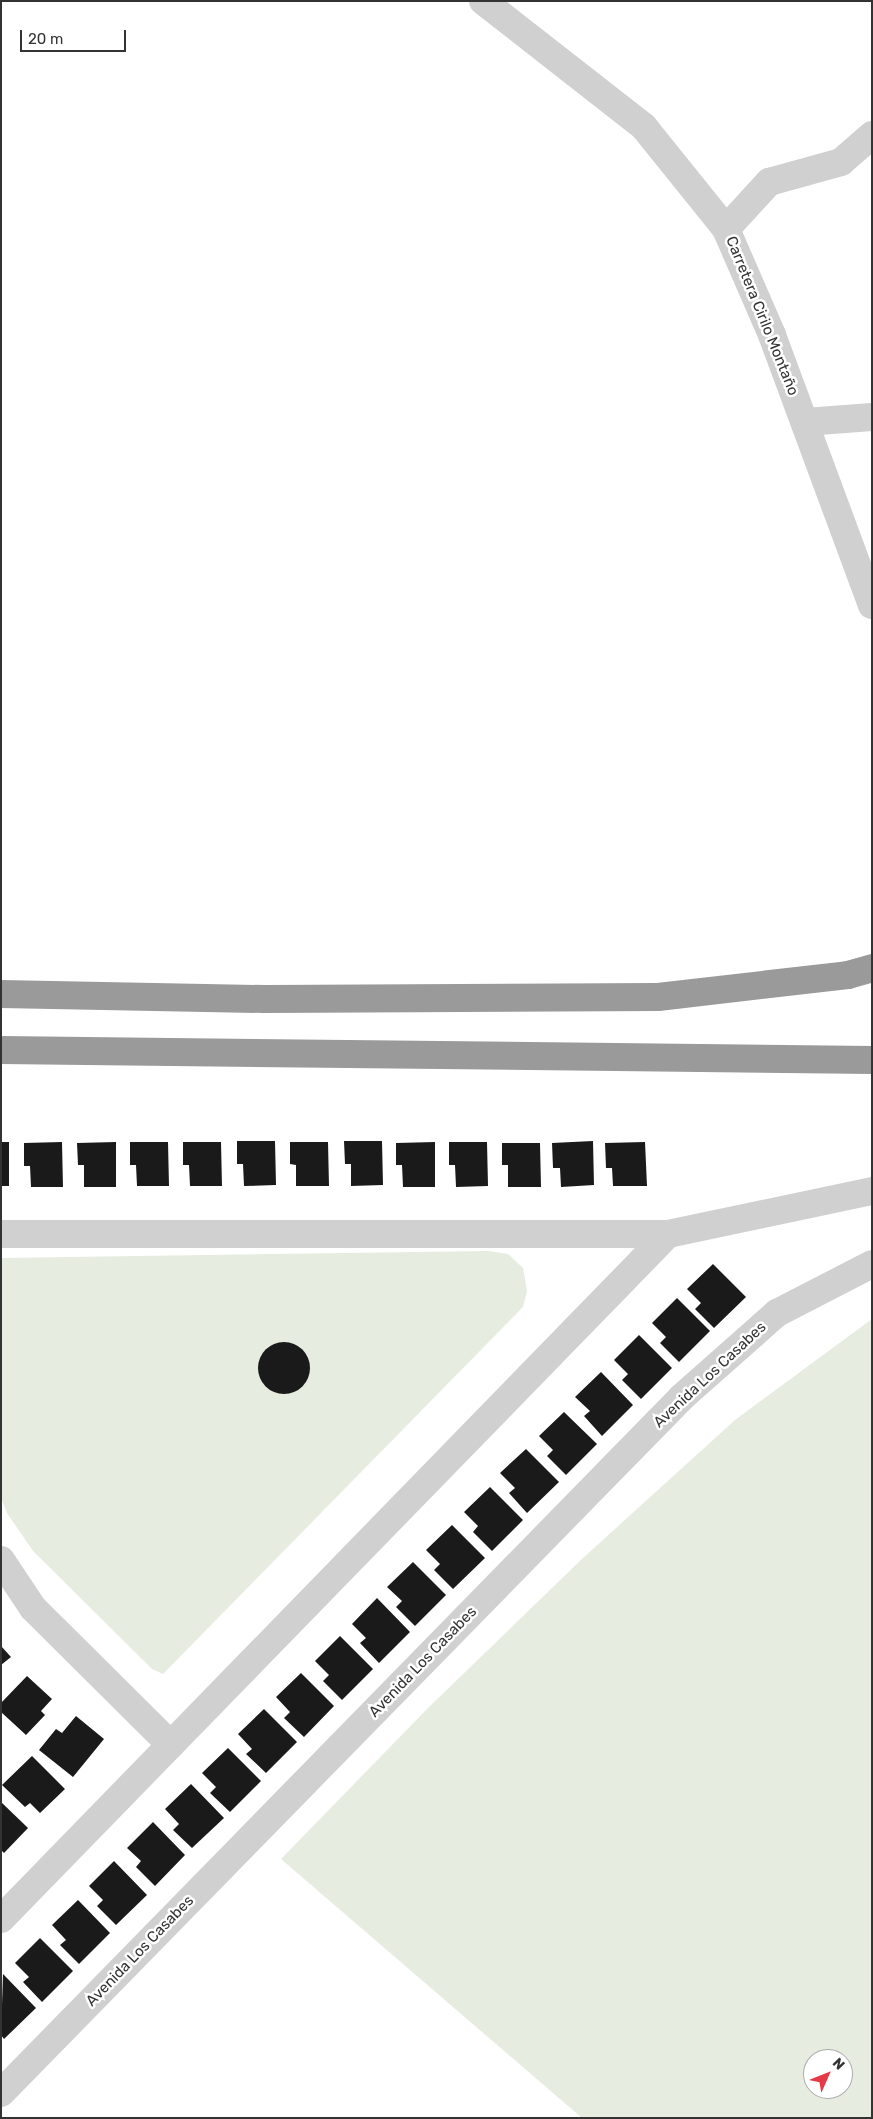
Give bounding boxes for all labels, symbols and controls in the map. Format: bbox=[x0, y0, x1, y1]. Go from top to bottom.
scale bar bbox=[22, 20, 129, 52]
text: 20 m bbox=[28, 30, 63, 48]
street label: Carretera Cirilo Montaño bbox=[722, 234, 802, 398]
street label: Avenida Los Casabes bbox=[650, 1318, 770, 1432]
street label: Avenida Los Casabes bbox=[365, 1603, 481, 1721]
street label: Avenida Los Casabes bbox=[82, 1892, 198, 2010]
north arrow bbox=[803, 2049, 853, 2099]
text: N bbox=[829, 2054, 848, 2073]

